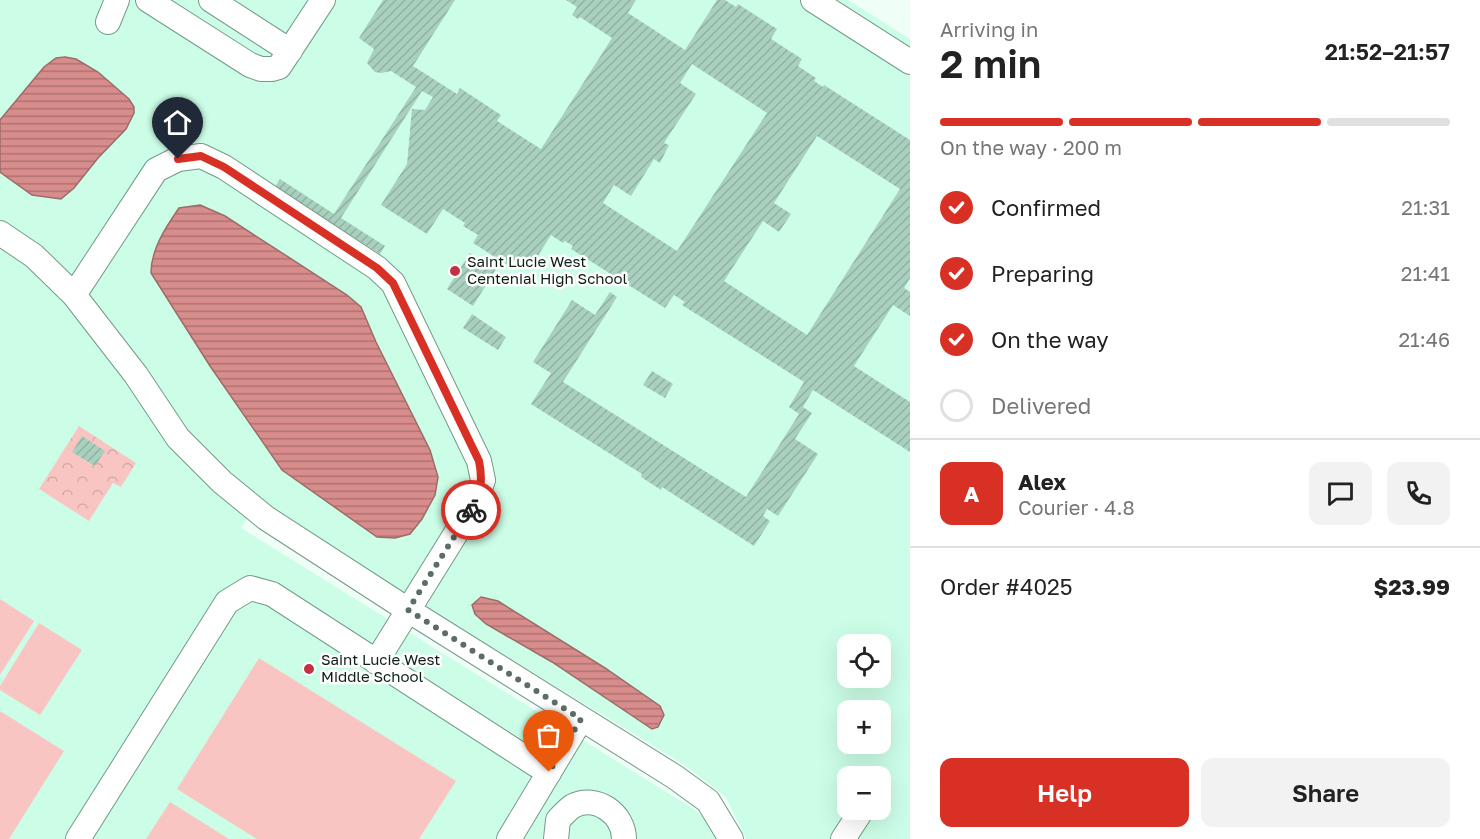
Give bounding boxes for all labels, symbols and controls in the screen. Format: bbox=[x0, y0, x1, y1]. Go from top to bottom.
text: Arriving in bbox=[940, 17, 1038, 41]
text: 21:52–21:57 bbox=[1325, 38, 1450, 65]
text: 2 min bbox=[940, 40, 1041, 87]
pin bbox=[152, 97, 203, 159]
icon: home bbox=[161, 106, 194, 139]
text: On the way · 200 m bbox=[940, 135, 1122, 159]
icon: check bbox=[940, 191, 973, 224]
text: Confirmed bbox=[991, 194, 1101, 221]
text: 21:31 bbox=[1401, 195, 1450, 219]
place label: Saint Lucie West Centenial High School bbox=[467, 252, 628, 287]
icon: check bbox=[940, 257, 973, 290]
text: Preparing bbox=[991, 260, 1094, 287]
text: 21:41 bbox=[1401, 261, 1450, 285]
marker: Saint Lucie West Centenial High School bbox=[448, 264, 462, 278]
icon: check bbox=[940, 323, 973, 356]
text: On the way bbox=[991, 326, 1109, 353]
text: 21:46 bbox=[1398, 327, 1450, 351]
text: Delivered bbox=[991, 392, 1091, 419]
button: chat bbox=[1309, 462, 1372, 525]
button: phone bbox=[1387, 462, 1450, 525]
text: Alex bbox=[1018, 468, 1066, 495]
courier bbox=[441, 480, 501, 540]
text: A bbox=[964, 480, 979, 507]
icon: bike bbox=[455, 494, 488, 527]
text: Courier · 4.8 bbox=[1018, 495, 1135, 519]
text: Order #4025 bbox=[940, 573, 1073, 600]
text: $23.99 bbox=[1373, 573, 1450, 600]
map controls bbox=[837, 634, 891, 820]
button: locate bbox=[837, 634, 891, 688]
place label: Saint Lucie West Middle School bbox=[321, 650, 440, 685]
marker: Saint Lucie West Middle School bbox=[302, 662, 316, 676]
button: + bbox=[837, 700, 891, 754]
pin bbox=[523, 710, 574, 772]
icon: bag bbox=[532, 719, 565, 752]
button: Help bbox=[940, 758, 1189, 827]
button: Share bbox=[1201, 758, 1450, 827]
button: − bbox=[837, 766, 891, 820]

